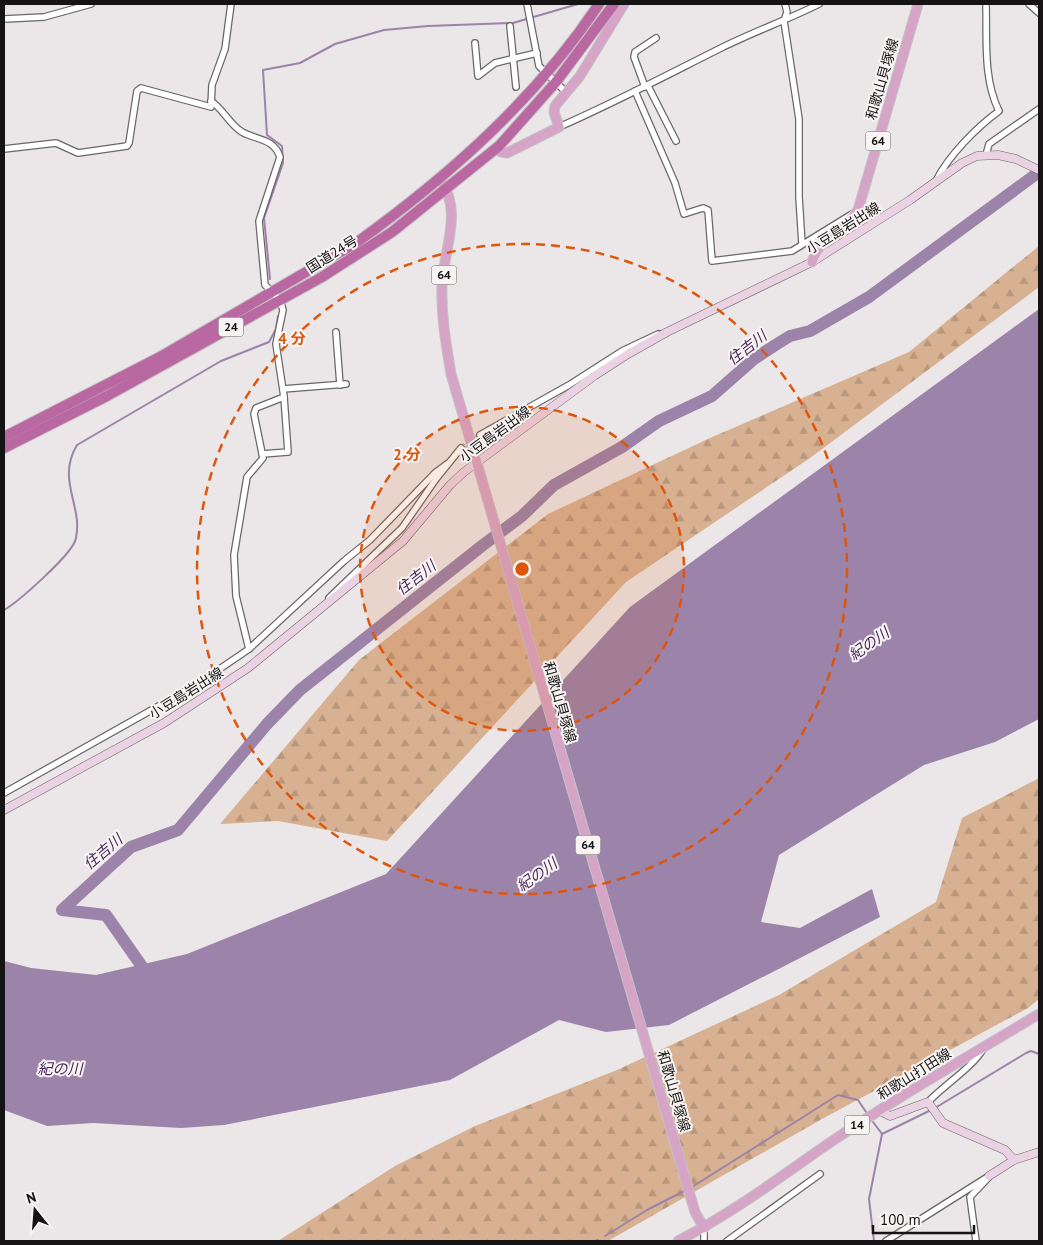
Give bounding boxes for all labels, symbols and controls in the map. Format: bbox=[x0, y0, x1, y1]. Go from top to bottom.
street label: 和歌山貝塚線 bbox=[862, 36, 902, 122]
road number: 64 bbox=[866, 132, 890, 150]
street label: 小豆島岩出線 bbox=[803, 198, 883, 258]
street label: 国道24号 bbox=[303, 231, 361, 277]
road number: 64 bbox=[432, 266, 456, 284]
road number: 24 bbox=[218, 318, 244, 337]
water label: 住吉川 bbox=[723, 325, 772, 369]
text: 4 分 bbox=[278, 329, 306, 348]
street label: 小豆島岩出線 bbox=[456, 402, 534, 466]
text: 2 分 bbox=[393, 445, 421, 464]
water label: 住吉川 bbox=[392, 555, 441, 599]
centre of rings bbox=[513, 560, 531, 578]
water label: 紀の川 bbox=[845, 622, 894, 664]
street label: 和歌山貝塚線 bbox=[540, 659, 580, 745]
street label: 小豆島岩出線 bbox=[146, 663, 226, 723]
water label: 住吉川 bbox=[79, 829, 128, 873]
road number: 64 bbox=[576, 836, 600, 854]
water label: 紀の川 bbox=[513, 853, 562, 895]
street label: 和歌山打田線 bbox=[874, 1044, 954, 1104]
street label: 和歌山貝塚線 bbox=[654, 1048, 694, 1134]
water label: 紀の川 bbox=[37, 1059, 84, 1078]
road number: 14 bbox=[844, 1116, 870, 1134]
north arrow bbox=[10, 1185, 60, 1235]
text: N bbox=[24, 1188, 38, 1208]
scale bar bbox=[873, 1202, 974, 1234]
text: 100 m bbox=[880, 1210, 921, 1229]

